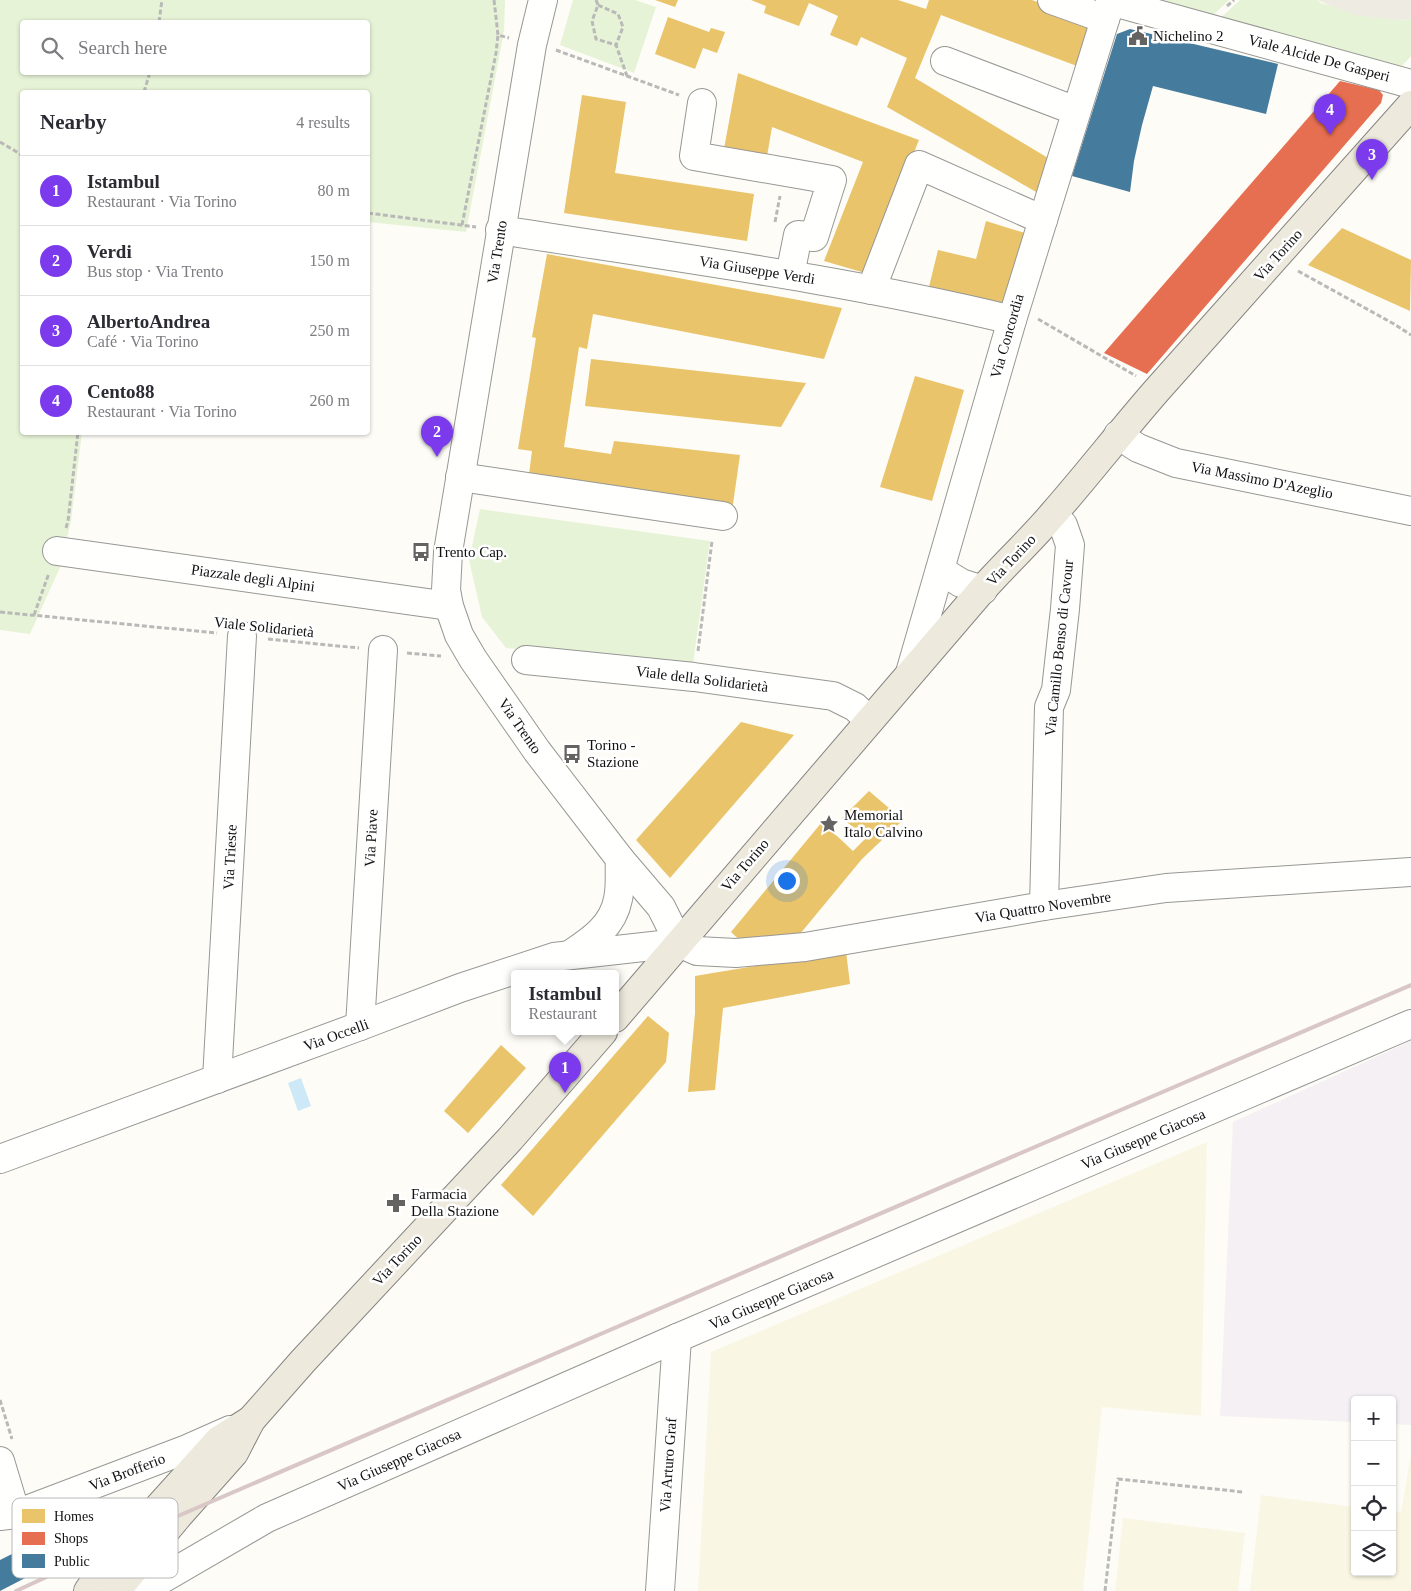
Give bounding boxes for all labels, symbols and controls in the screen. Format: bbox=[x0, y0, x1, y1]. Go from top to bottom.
search box bbox=[20, 20, 370, 75]
public building icon: Nichelino 2 bbox=[1127, 25, 1149, 47]
place label: Nichelino 2 bbox=[1153, 28, 1223, 44]
street label: Viale Alcide De Gasperi bbox=[1246, 31, 1392, 85]
icon: search bbox=[38, 34, 66, 62]
text: Search here bbox=[78, 37, 167, 58]
pin: 4 bbox=[1314, 94, 1346, 135]
text: Nearby bbox=[40, 110, 107, 134]
text: 4 results bbox=[296, 114, 350, 131]
pin: 3 bbox=[1356, 139, 1388, 180]
text: Istambul bbox=[87, 171, 160, 192]
text: 1 bbox=[52, 182, 60, 199]
text: 80 m bbox=[318, 182, 350, 199]
text: Restaurant · Via Torino bbox=[87, 193, 237, 210]
street label: Via Trento bbox=[484, 219, 510, 285]
street label: Via Torino bbox=[1251, 226, 1305, 284]
text: Verdi bbox=[87, 241, 132, 262]
text: 2 bbox=[52, 252, 60, 269]
text: 150 m bbox=[310, 252, 350, 269]
street label: Via Giuseppe Verdi bbox=[698, 253, 816, 287]
text: Bus stop · Via Trento bbox=[87, 263, 224, 280]
street label: Via Concordia bbox=[987, 292, 1027, 380]
text: AlbertoAndrea bbox=[87, 311, 210, 332]
text: 3 bbox=[52, 322, 60, 339]
text: 250 m bbox=[310, 322, 350, 339]
text: Café · Via Torino bbox=[87, 333, 199, 350]
text: Cento88 bbox=[87, 381, 155, 402]
text: 4 bbox=[52, 392, 60, 409]
text: 260 m bbox=[310, 392, 350, 409]
text: Restaurant · Via Torino bbox=[87, 403, 237, 420]
pin: 2 bbox=[421, 416, 453, 457]
street label: Via Massimo D'Azeglio bbox=[1190, 458, 1334, 502]
street label: Via Torino bbox=[983, 531, 1039, 589]
bus stop icon: Trento Cap. bbox=[410, 541, 432, 563]
place label: Trento Cap. bbox=[436, 544, 507, 560]
street label: Via Camillo Benso di Cavour bbox=[1042, 559, 1076, 737]
street label: Piazzale degli Alpini bbox=[190, 561, 316, 595]
street label: Viale Solidarietà bbox=[213, 614, 315, 640]
street label: Viale della Solidarietà bbox=[635, 663, 769, 695]
street label: Via Trento bbox=[495, 695, 545, 757]
place label: Torino - Stazione bbox=[587, 737, 639, 770]
bus stop icon: Torino - Stazione bbox=[561, 743, 583, 765]
place label: Memorial Italo Calvino bbox=[844, 807, 923, 840]
street label: Via Piave bbox=[361, 808, 381, 867]
place icon: Memorial Italo Calvino bbox=[818, 813, 840, 835]
street label: Via Trieste bbox=[220, 824, 240, 890]
street label: Via Torino bbox=[718, 836, 772, 894]
your location bbox=[774, 868, 800, 894]
street label: Via Quattro Novembre bbox=[974, 888, 1112, 926]
popup bbox=[511, 970, 619, 1035]
text: Istambul bbox=[529, 983, 601, 1004]
text: Restaurant bbox=[529, 1005, 597, 1022]
street label: Via Occelli bbox=[301, 1016, 371, 1054]
pin: 1 bbox=[549, 1052, 581, 1093]
street label: Via Giuseppe Giacosa bbox=[1079, 1105, 1208, 1172]
place label: Farmacia Della Stazione bbox=[411, 1186, 499, 1219]
pharmacy icon: Farmacia Della Stazione bbox=[385, 1192, 407, 1214]
street label: Via Torino bbox=[369, 1231, 425, 1289]
street label: Via Giuseppe Giacosa bbox=[707, 1265, 836, 1332]
map controls bbox=[1351, 1396, 1396, 1576]
button: + bbox=[1351, 1396, 1396, 1441]
street label: Via Arturo Graf bbox=[657, 1417, 679, 1513]
street label: Via Giuseppe Giacosa bbox=[335, 1425, 463, 1494]
button: − bbox=[1351, 1441, 1396, 1486]
street label: Via Brofferio bbox=[87, 1450, 167, 1494]
button: locate bbox=[1351, 1486, 1396, 1531]
legend bbox=[12, 1498, 178, 1578]
text: Homes bbox=[54, 1509, 94, 1524]
text: Shops bbox=[54, 1531, 88, 1546]
button: layers bbox=[1351, 1531, 1396, 1576]
text: Public bbox=[54, 1554, 90, 1569]

